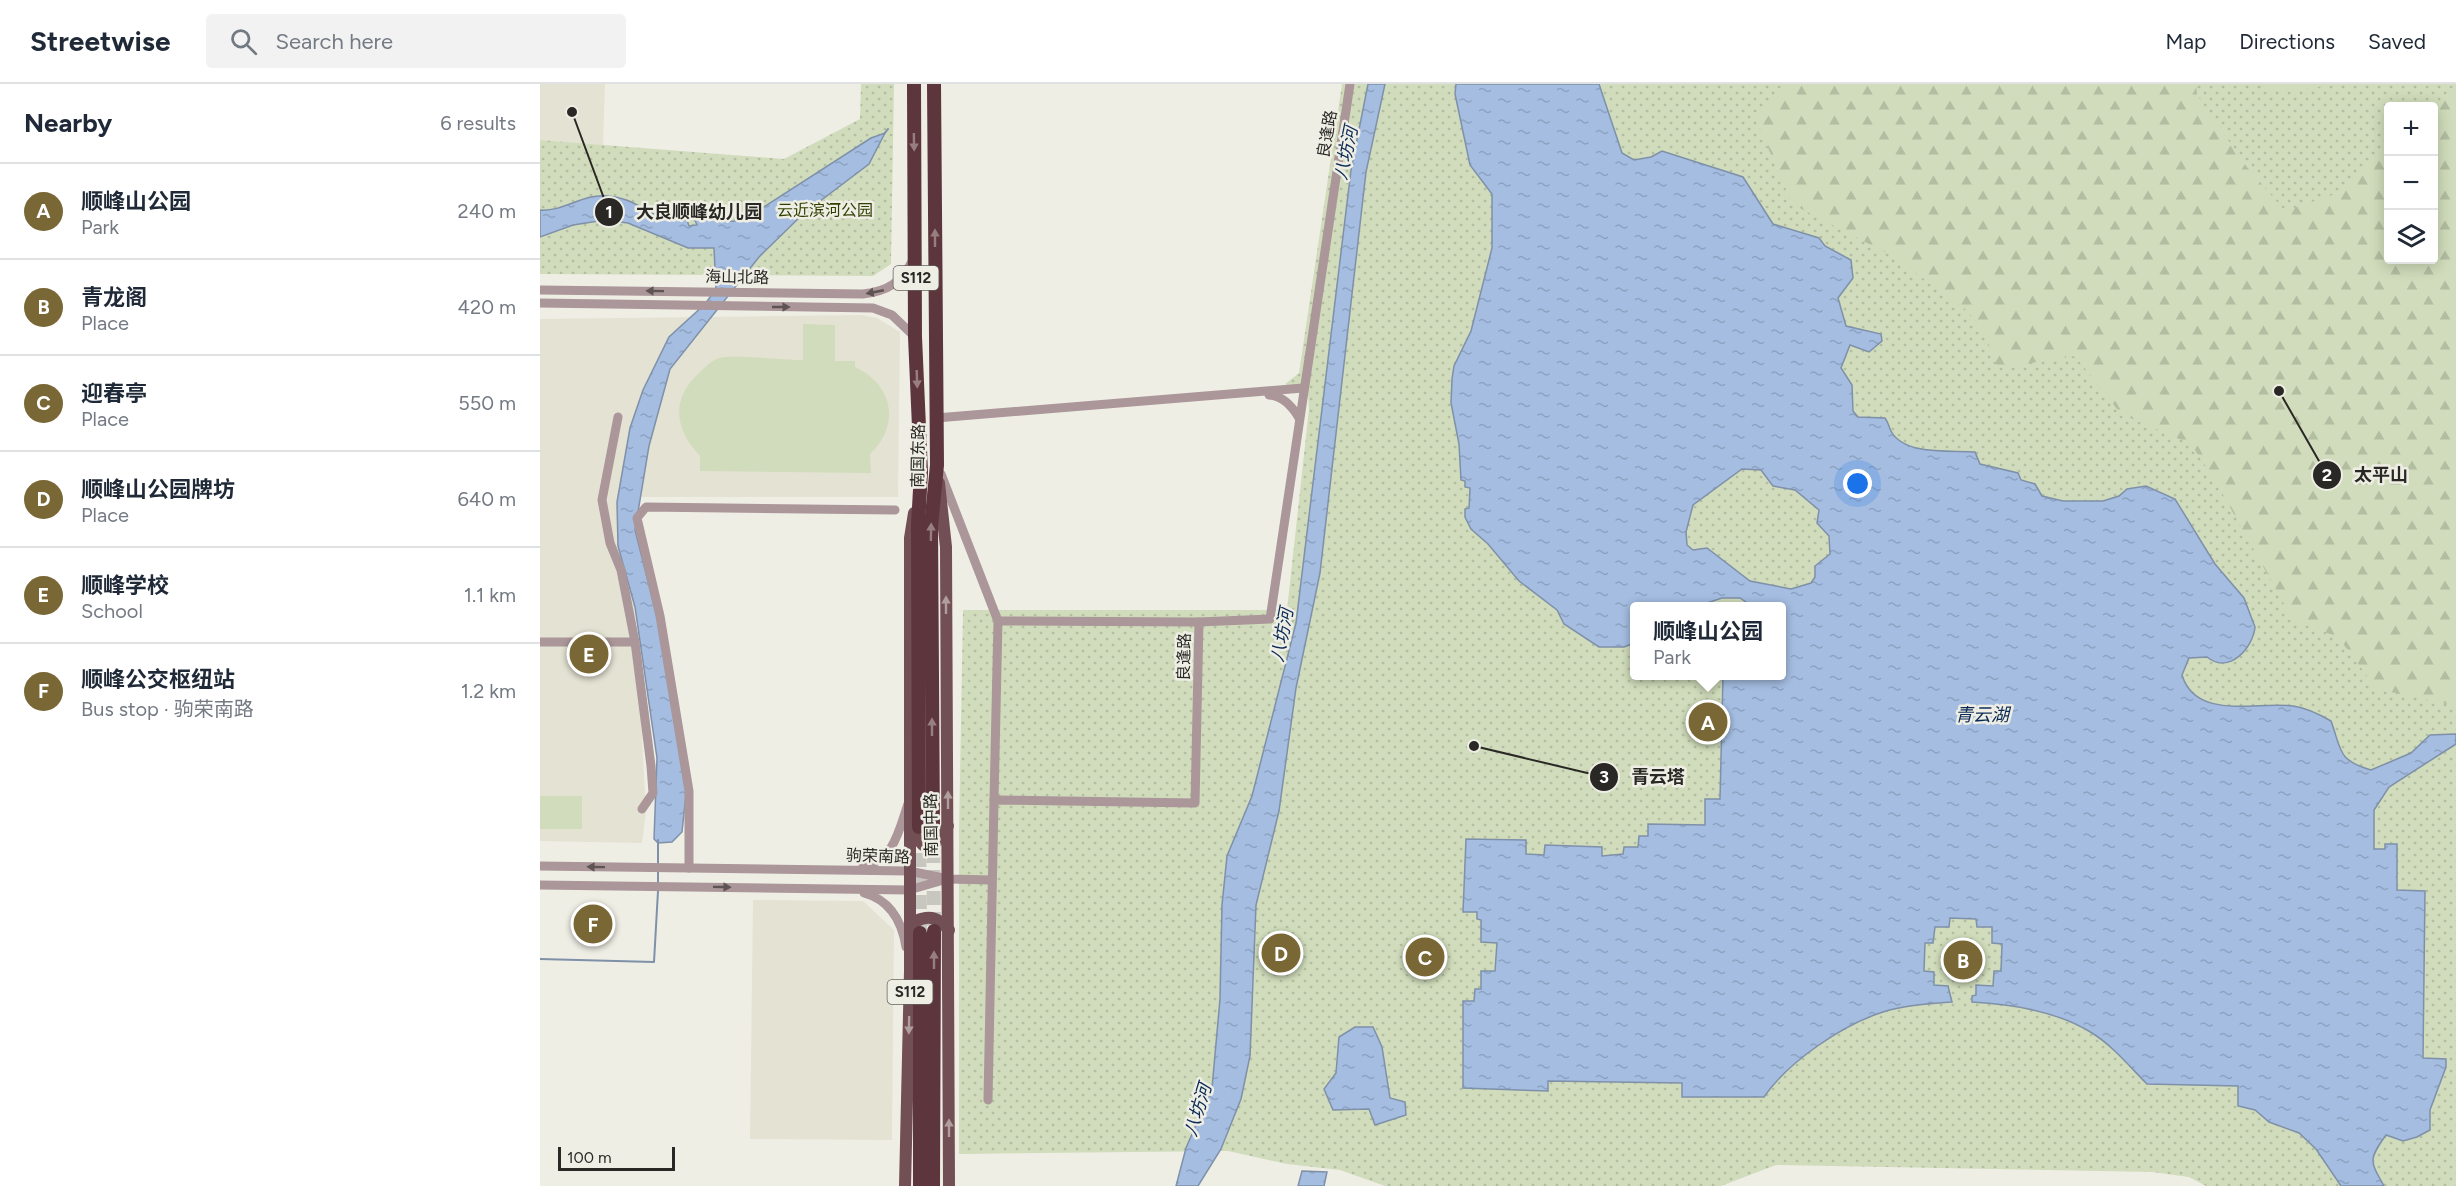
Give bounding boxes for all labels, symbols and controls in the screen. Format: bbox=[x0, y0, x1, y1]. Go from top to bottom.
search box bbox=[206, 14, 626, 68]
text: Streetwise bbox=[30, 24, 170, 58]
icon: search bbox=[227, 25, 260, 58]
text: Search here bbox=[275, 28, 393, 55]
text: Map bbox=[2165, 29, 2206, 54]
text: Directions bbox=[2239, 29, 2335, 54]
text: Saved bbox=[2368, 29, 2426, 54]
map controls bbox=[2384, 102, 2438, 264]
button: + bbox=[2384, 102, 2438, 156]
text: Nearby bbox=[24, 107, 112, 139]
street label: 良逢路 bbox=[1313, 109, 1341, 159]
text: 6 results bbox=[440, 111, 516, 135]
water label: 八坊河 bbox=[1330, 121, 1363, 182]
one-way arrow bbox=[909, 133, 919, 152]
button: − bbox=[2384, 156, 2438, 210]
text: 顺峰山公园 bbox=[81, 188, 191, 215]
callout: 大良顺峰幼儿园 bbox=[594, 194, 774, 230]
text: A bbox=[36, 199, 51, 223]
text: 240 m bbox=[458, 199, 516, 223]
text: 1 bbox=[605, 201, 613, 223]
text: 大良顺峰幼儿园 bbox=[636, 201, 762, 223]
park label: 云近滨河公园 bbox=[777, 201, 873, 220]
button: layers bbox=[2384, 210, 2438, 264]
text: Park bbox=[81, 215, 119, 239]
one-way arrow bbox=[930, 229, 940, 248]
road number: S112 bbox=[894, 266, 938, 290]
street label: 海山北路 bbox=[705, 267, 769, 287]
text: 青龙阁 bbox=[81, 284, 147, 311]
one-way arrow bbox=[645, 286, 664, 296]
one-way arrow bbox=[865, 288, 884, 297]
text: B bbox=[37, 295, 50, 319]
text: 420 m bbox=[458, 295, 516, 319]
one-way arrow bbox=[771, 302, 790, 312]
text: Place bbox=[81, 311, 129, 335]
one-way arrow bbox=[913, 370, 922, 389]
text: 迎春亭 bbox=[81, 380, 147, 407]
text: C bbox=[36, 391, 51, 415]
text: 550 m bbox=[458, 391, 516, 415]
text: Place bbox=[81, 407, 129, 431]
street label: 南国东路 bbox=[908, 424, 928, 488]
callout: 太平山 bbox=[2312, 457, 2420, 493]
text: 2 bbox=[2322, 464, 2332, 486]
text: 太平山 bbox=[2354, 464, 2408, 486]
your location bbox=[1843, 469, 1872, 498]
text: 顺峰山公园牌坊 bbox=[81, 476, 235, 503]
text: D bbox=[37, 487, 51, 511]
text: 640 m bbox=[457, 487, 516, 511]
text: Place bbox=[81, 503, 129, 527]
one-way arrow bbox=[927, 523, 936, 542]
text: 顺峰学校 bbox=[81, 572, 169, 599]
text: E bbox=[38, 583, 49, 607]
text: 1.1 km bbox=[464, 583, 516, 607]
one-way arrow bbox=[941, 595, 951, 614]
text: School bbox=[81, 599, 143, 623]
popup bbox=[1630, 602, 1786, 680]
water label: 八坊河 bbox=[1266, 603, 1299, 664]
text: 顺峰山公园 bbox=[1653, 618, 1763, 645]
pin: E bbox=[569, 632, 608, 676]
street label: 良逢路 bbox=[1174, 633, 1194, 681]
text: Park bbox=[1653, 645, 1691, 669]
text: 顺峰公交枢纽站 bbox=[81, 666, 235, 693]
text: F bbox=[38, 679, 49, 703]
text: 1.2 km bbox=[461, 679, 516, 703]
text: Bus stop · 驹荣南路 bbox=[81, 697, 254, 721]
pin: A bbox=[1688, 700, 1728, 744]
water label: 青云湖 bbox=[1955, 704, 2012, 726]
one-way arrow bbox=[928, 718, 937, 737]
callout: 青云塔 bbox=[1589, 759, 1697, 795]
text: 3 bbox=[1599, 766, 1609, 788]
text: 青云塔 bbox=[1631, 766, 1685, 788]
one-way arrow bbox=[943, 790, 953, 809]
street label: 南国中路 bbox=[921, 793, 941, 857]
street label: 驹荣南路 bbox=[846, 845, 910, 867]
one-way arrow bbox=[587, 862, 606, 872]
one-way arrow bbox=[712, 883, 731, 892]
pin: F bbox=[574, 902, 612, 946]
pin: D bbox=[1262, 930, 1300, 976]
pin: C bbox=[1406, 934, 1444, 980]
pin: B bbox=[1944, 938, 1982, 982]
one-way arrow bbox=[929, 950, 939, 969]
road number: S112 bbox=[888, 980, 932, 1004]
one-way arrow bbox=[904, 1016, 914, 1035]
water label: 八坊河 bbox=[1180, 1078, 1217, 1139]
one-way arrow bbox=[944, 1118, 954, 1137]
scale bar bbox=[558, 1144, 675, 1172]
text: 100 m bbox=[567, 1148, 612, 1167]

